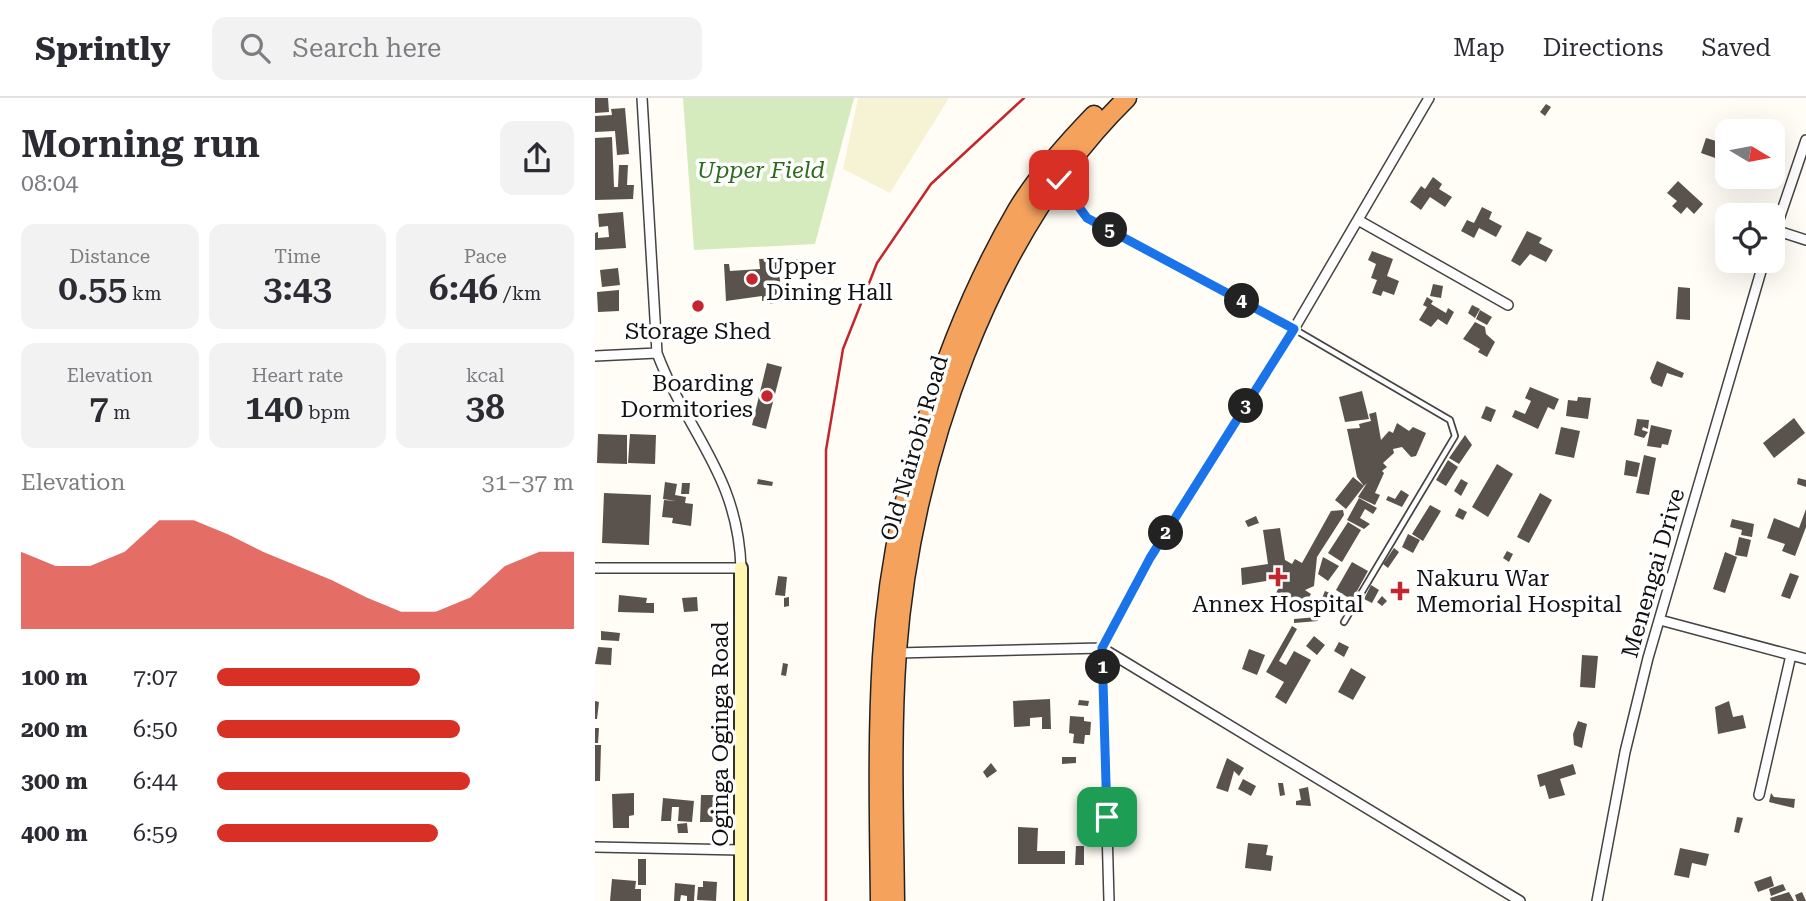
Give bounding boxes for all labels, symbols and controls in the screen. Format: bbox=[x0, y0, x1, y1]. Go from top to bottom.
search box bbox=[212, 17, 702, 80]
text: Sprintly bbox=[35, 29, 170, 68]
icon: search bbox=[236, 29, 274, 67]
text: Search here bbox=[292, 33, 441, 63]
text: Map bbox=[1453, 34, 1505, 62]
text: Directions bbox=[1543, 34, 1663, 62]
text: Saved bbox=[1701, 34, 1771, 62]
north arrow bbox=[1715, 119, 1785, 189]
map controls bbox=[1715, 119, 1785, 273]
button: share bbox=[500, 121, 574, 195]
text: Morning run bbox=[21, 122, 260, 166]
pin bbox=[1029, 150, 1089, 210]
park label: Upper Field bbox=[697, 157, 825, 184]
icon: check bbox=[1040, 161, 1078, 199]
text: 08:04 bbox=[21, 170, 78, 197]
button: locate bbox=[1715, 203, 1785, 273]
pin: 5 bbox=[1093, 212, 1127, 248]
text: 5 bbox=[1104, 218, 1115, 241]
text: Distance bbox=[70, 245, 150, 268]
text: Time bbox=[274, 245, 321, 268]
text: Pace bbox=[464, 245, 507, 268]
place label: Upper Dining Hall bbox=[766, 253, 893, 306]
text: 0.55 bbox=[58, 268, 127, 309]
text: 3:43 bbox=[263, 268, 332, 309]
text: 6:46 bbox=[429, 268, 498, 309]
marker: Upper Dining Hall bbox=[744, 271, 760, 287]
text: km bbox=[127, 282, 161, 305]
text: /km bbox=[498, 282, 541, 305]
pin: 4 bbox=[1225, 284, 1259, 318]
text: 4 bbox=[1236, 289, 1247, 312]
marker: Storage Shed bbox=[690, 298, 706, 314]
place label: Storage Shed bbox=[625, 318, 771, 345]
street label: Old Nairobi Road bbox=[875, 352, 954, 544]
text: Elevation bbox=[67, 364, 153, 387]
text: Heart rate bbox=[252, 364, 343, 387]
text: kcal bbox=[466, 364, 504, 387]
place label: Boarding Dormitories bbox=[620, 370, 753, 423]
text: 7 bbox=[89, 387, 109, 428]
text: 140 bbox=[245, 387, 303, 428]
text: 38 bbox=[466, 387, 505, 428]
marker: Boarding Dormitories bbox=[759, 388, 775, 404]
pin: 3 bbox=[1229, 388, 1263, 424]
text: 3 bbox=[1240, 394, 1251, 417]
text: m bbox=[109, 401, 131, 424]
text: bpm bbox=[303, 401, 350, 424]
text: Elevation bbox=[21, 469, 125, 496]
text: 31–37 m bbox=[482, 469, 574, 496]
street label: Menengai Drive bbox=[1616, 485, 1691, 661]
pin: 2 bbox=[1149, 516, 1183, 550]
text: 2 bbox=[1160, 521, 1171, 544]
place label: Nakuru War Memorial Hospital bbox=[1416, 565, 1622, 618]
marker: Annex Hospital bbox=[1268, 567, 1288, 587]
marker: Nakuru War Memorial Hospital bbox=[1390, 581, 1410, 601]
place label: Annex Hospital bbox=[1192, 591, 1364, 618]
street label: Oginga Oginga Road bbox=[707, 621, 734, 847]
pin: 1 bbox=[1085, 650, 1121, 684]
text: 1 bbox=[1097, 655, 1108, 678]
text: 100 m bbox=[21, 664, 88, 691]
text: 7:07 bbox=[133, 664, 178, 691]
text: 200 m bbox=[21, 716, 88, 743]
text: 6:50 bbox=[133, 716, 178, 743]
text: 300 m bbox=[21, 768, 88, 795]
text: 6:44 bbox=[133, 768, 178, 795]
pin bbox=[1077, 787, 1137, 847]
icon: arrive bbox=[1088, 798, 1126, 836]
text: 400 m bbox=[21, 820, 88, 847]
text: 6:59 bbox=[133, 820, 178, 847]

